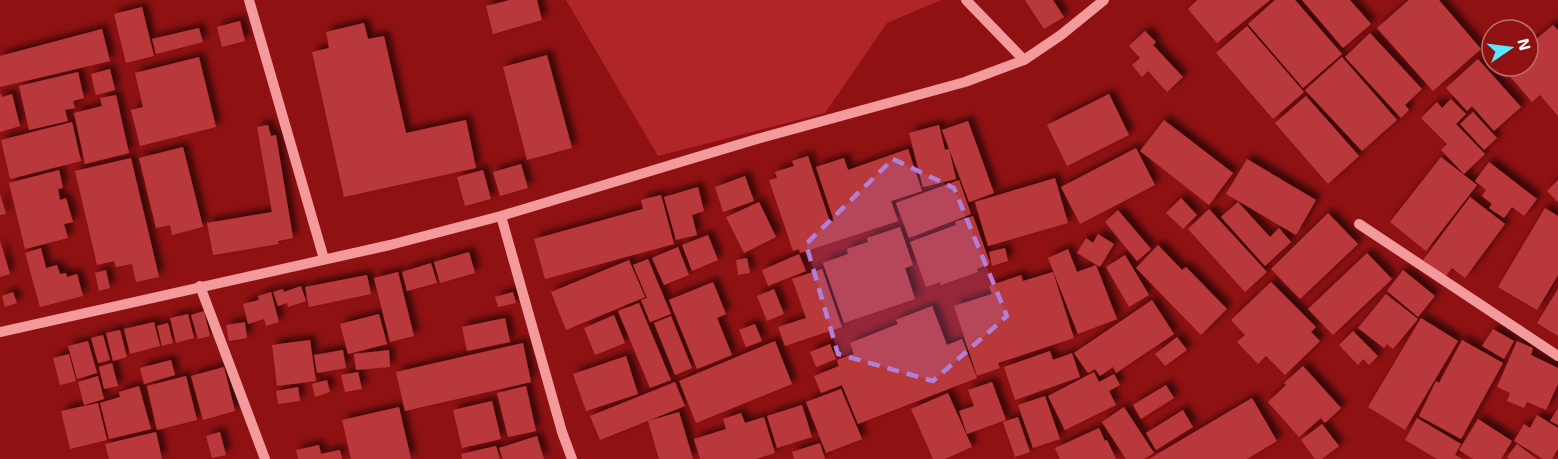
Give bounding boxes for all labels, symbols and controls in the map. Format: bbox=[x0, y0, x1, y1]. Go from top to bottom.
north arrow bbox=[1480, 18, 1540, 78]
text: N bbox=[1514, 36, 1536, 52]

